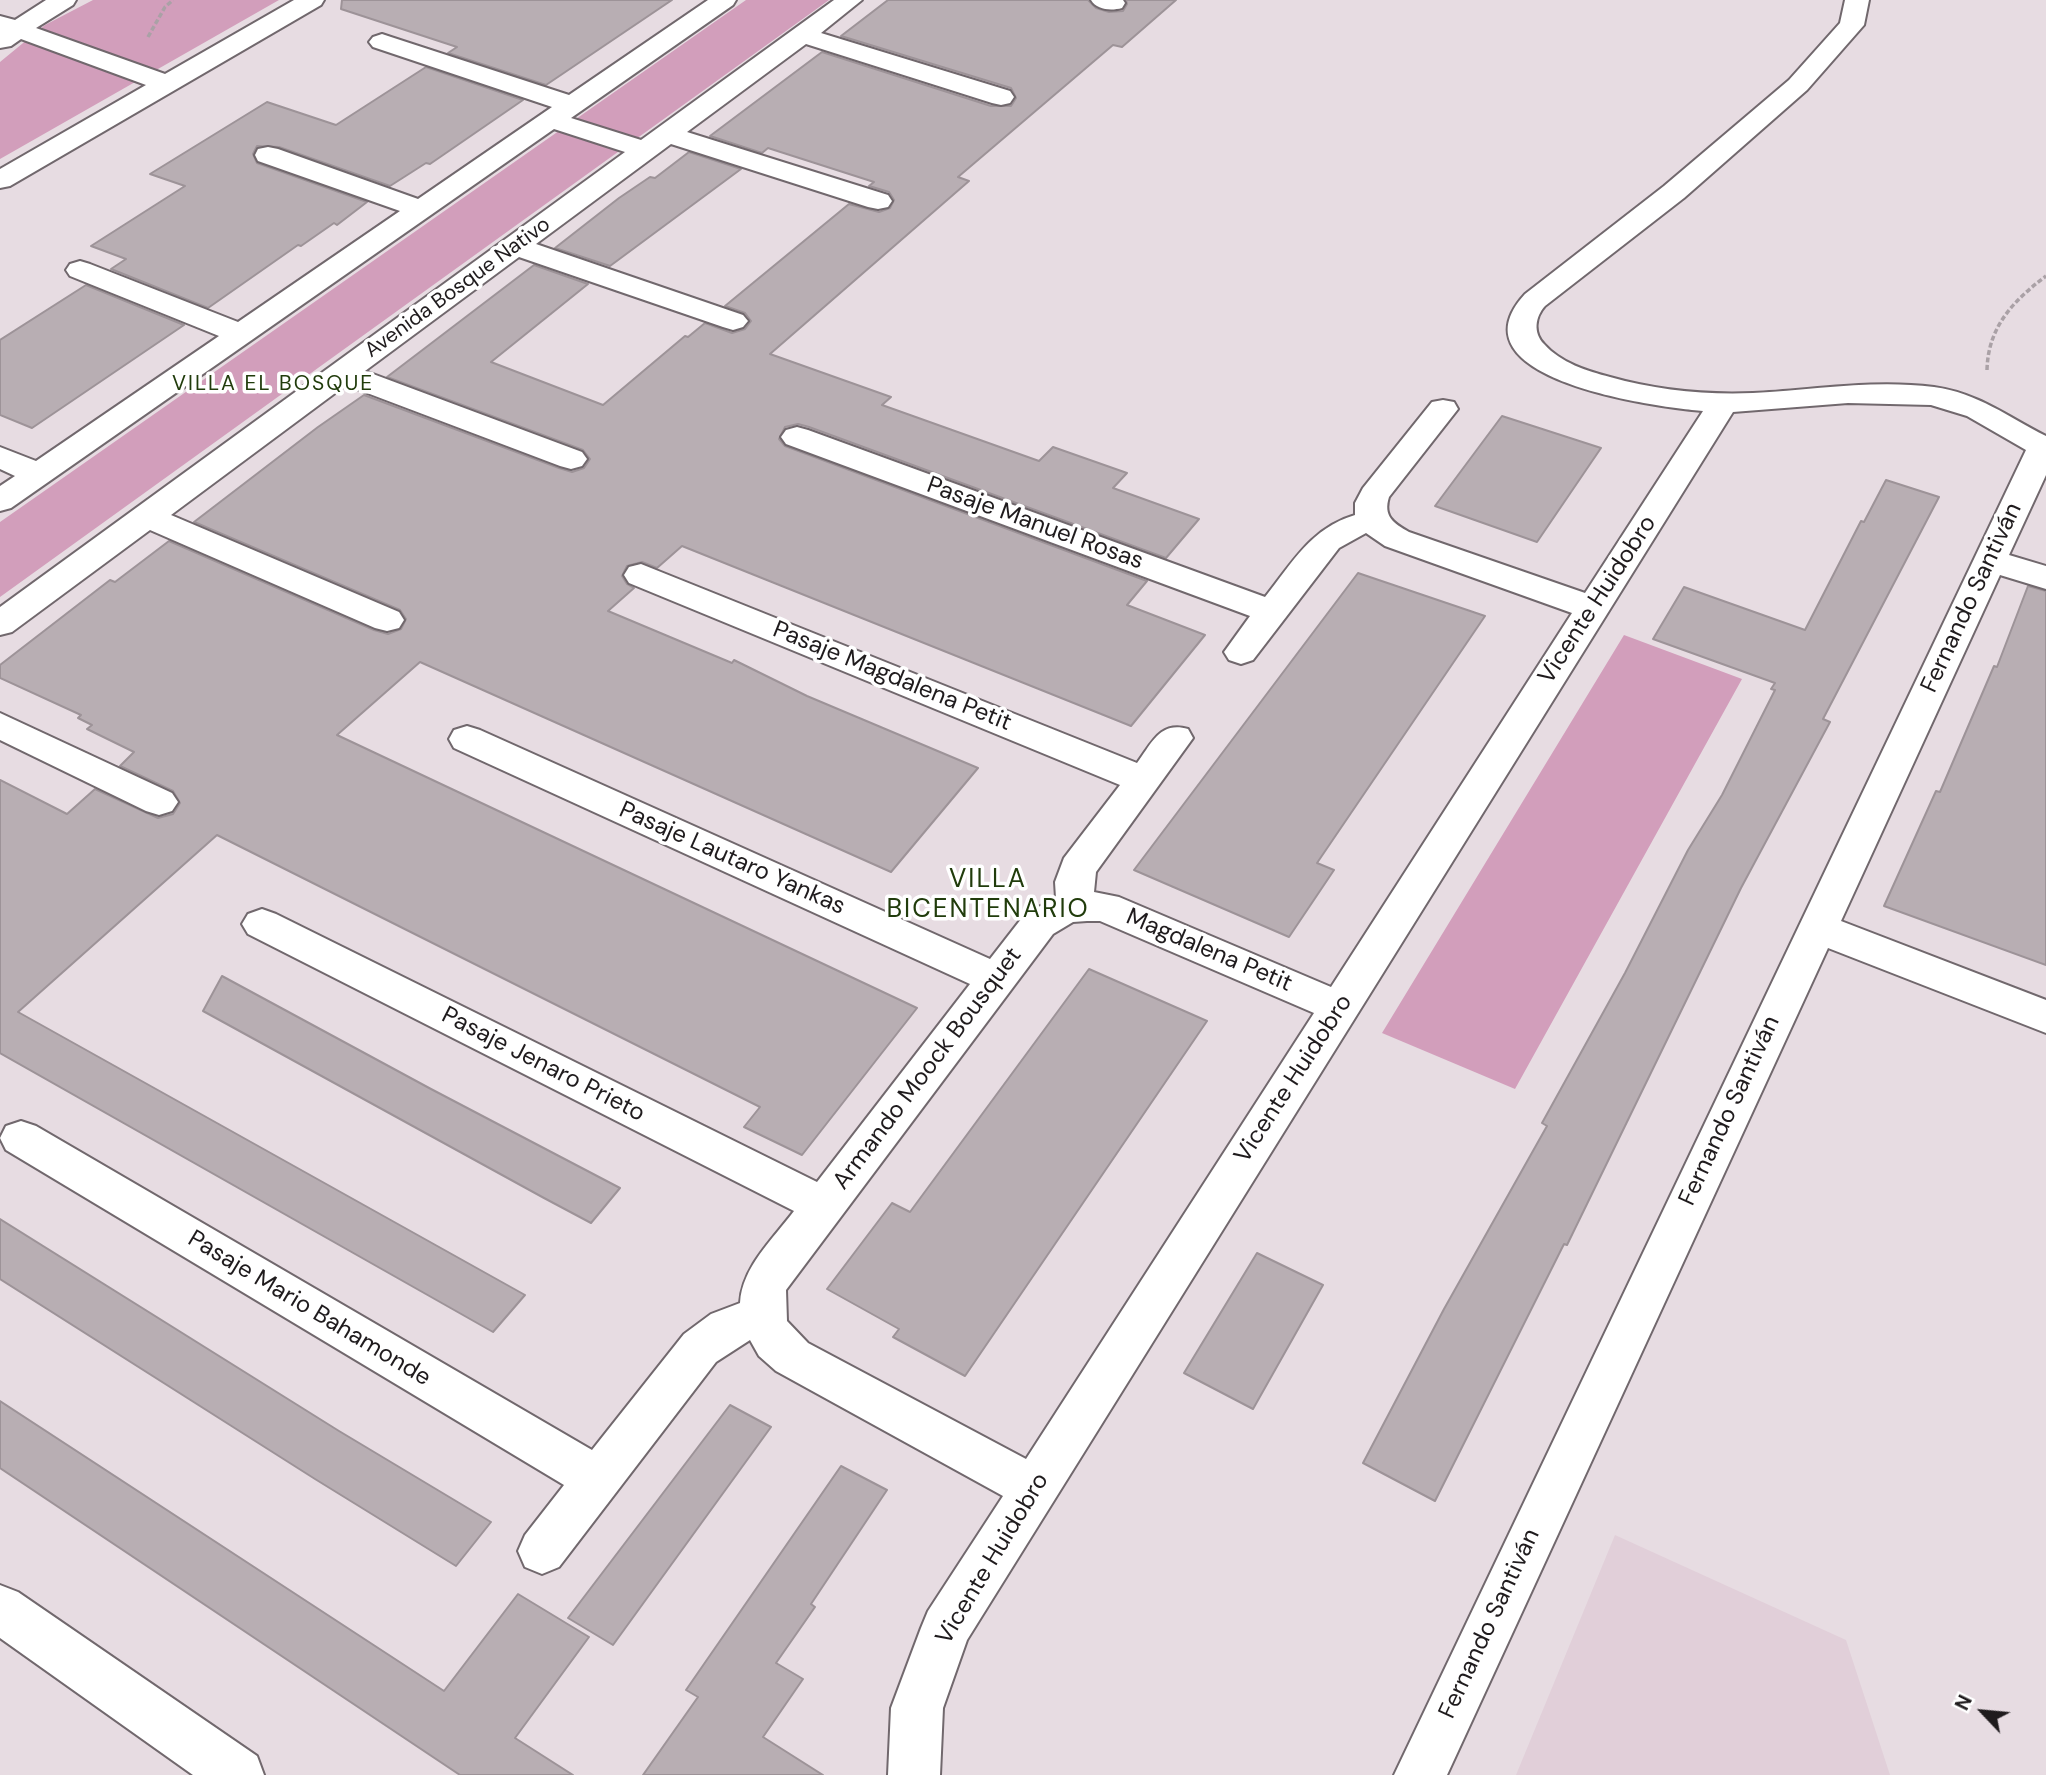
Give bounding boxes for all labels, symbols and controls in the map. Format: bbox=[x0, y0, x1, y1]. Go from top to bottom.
street label: Avenida Bosque Nativo bbox=[360, 212, 556, 364]
district label: VILLA EL BOSQUE bbox=[174, 371, 372, 397]
street label: Pasaje Manuel Rosas bbox=[923, 471, 1147, 577]
street label: Fernando Santiván bbox=[1915, 499, 2029, 697]
street label: Vicente Huidobro bbox=[1533, 510, 1663, 690]
street label: Pasaje Magdalena Petit bbox=[768, 616, 1016, 738]
street label: Pasaje Lautaro Yankas bbox=[614, 796, 850, 922]
district label: VILLA BICENTENARIO bbox=[888, 864, 1088, 926]
street label: Magdalena Petit bbox=[1122, 903, 1296, 999]
street label: Armando Moock Bousquet bbox=[828, 942, 1028, 1196]
street label: Vicente Huidobro bbox=[1229, 989, 1359, 1169]
street label: Pasaje Jenaro Prieto bbox=[437, 1001, 649, 1129]
street label: Fernando Santiván bbox=[1673, 1012, 1787, 1210]
street label: Pasaje Mario Bahamonde bbox=[182, 1225, 436, 1393]
street label: Vicente Huidobro bbox=[930, 1468, 1056, 1650]
street label: Fernando Santiván bbox=[1433, 1525, 1547, 1723]
north arrow bbox=[1948, 1677, 2018, 1747]
text: N bbox=[1949, 1691, 1978, 1714]

